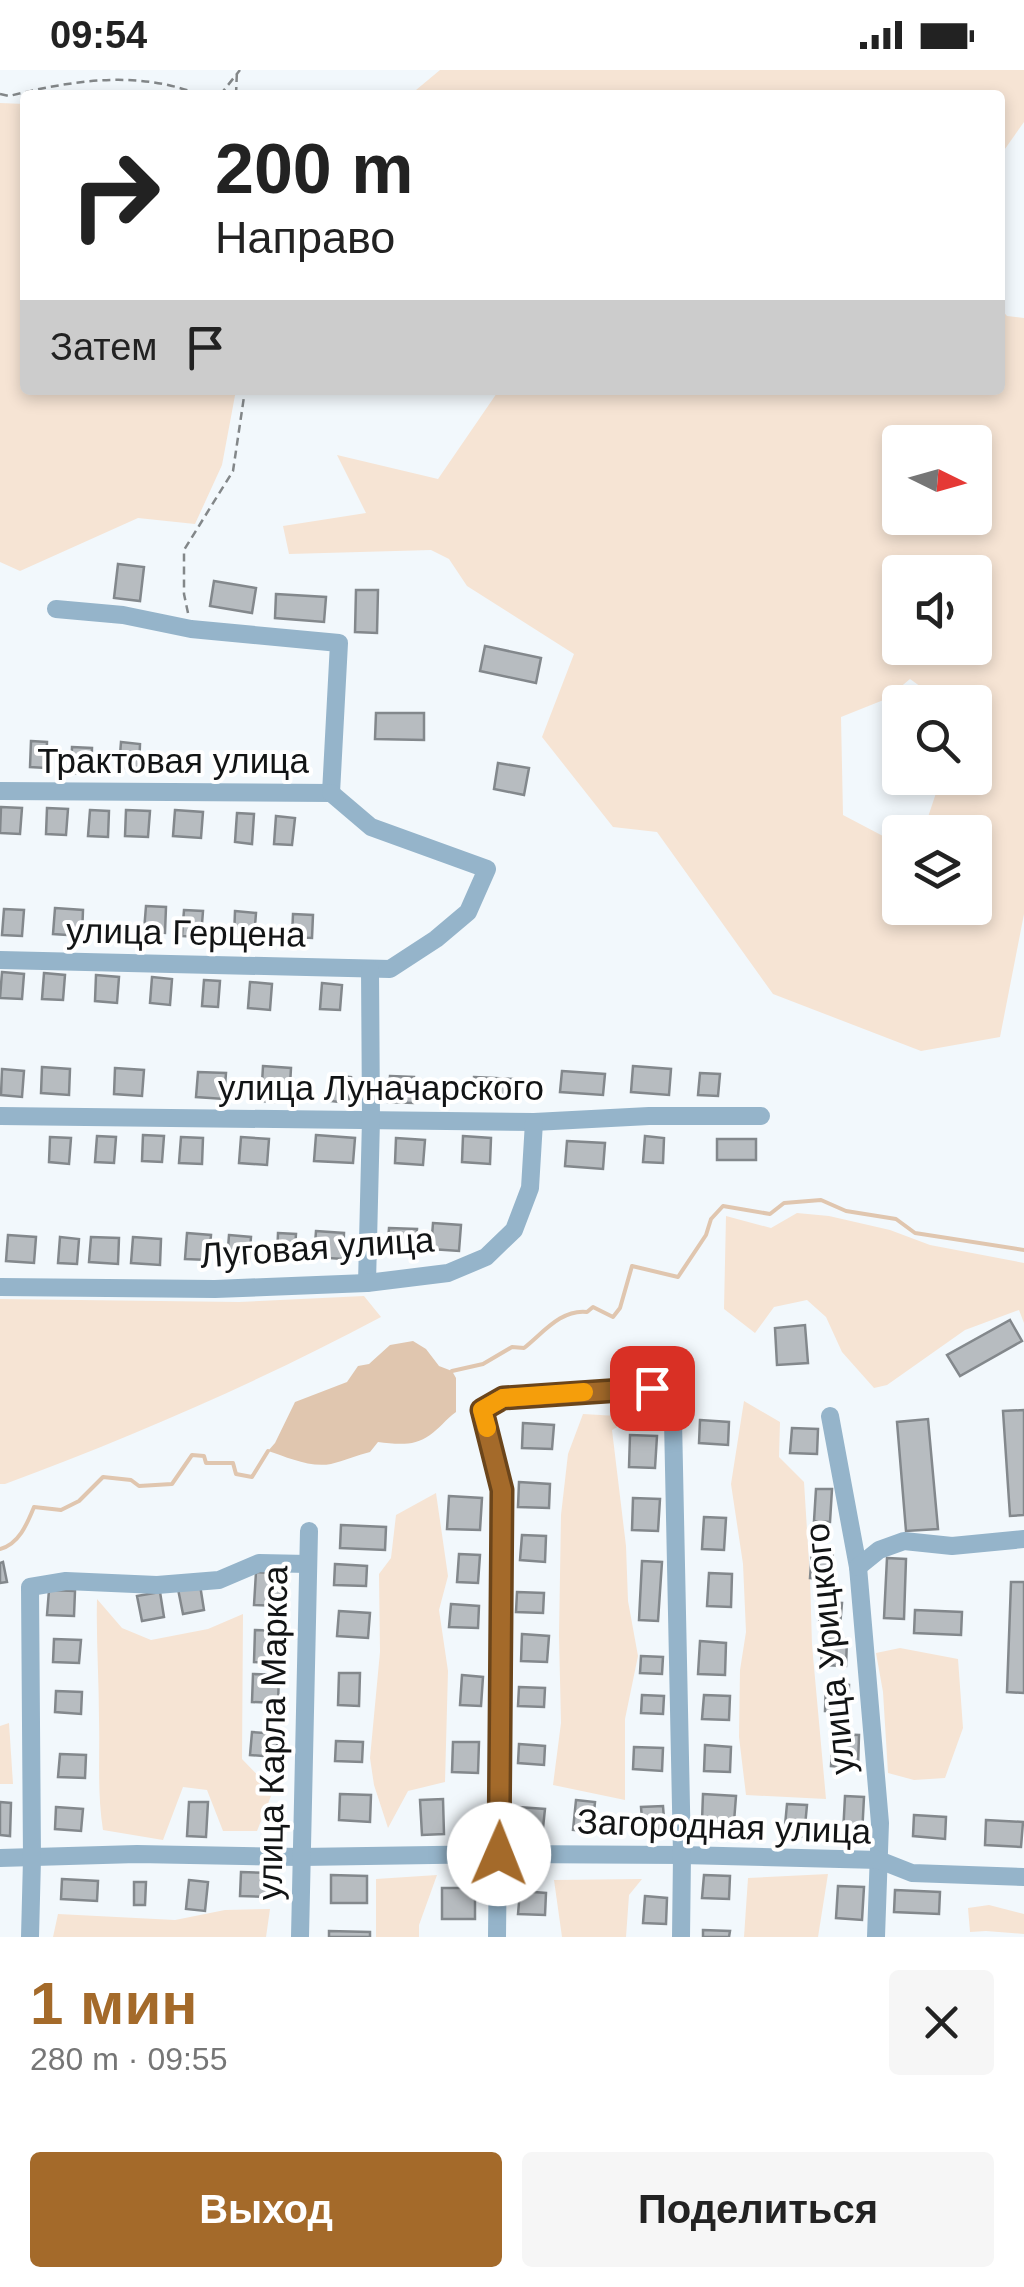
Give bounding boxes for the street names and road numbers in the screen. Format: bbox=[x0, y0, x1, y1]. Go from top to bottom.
street label: Трактовая улица bbox=[37, 741, 309, 780]
street label: улица Герцена bbox=[66, 910, 307, 954]
street label: улица Луначарского bbox=[218, 1068, 544, 1107]
street label: Луговая улица bbox=[198, 1219, 436, 1275]
street label: улица Урицкого bbox=[796, 1521, 862, 1777]
street label: улица Карла Маркса bbox=[250, 1565, 294, 1901]
street label: Загородная улица bbox=[576, 1801, 872, 1851]

